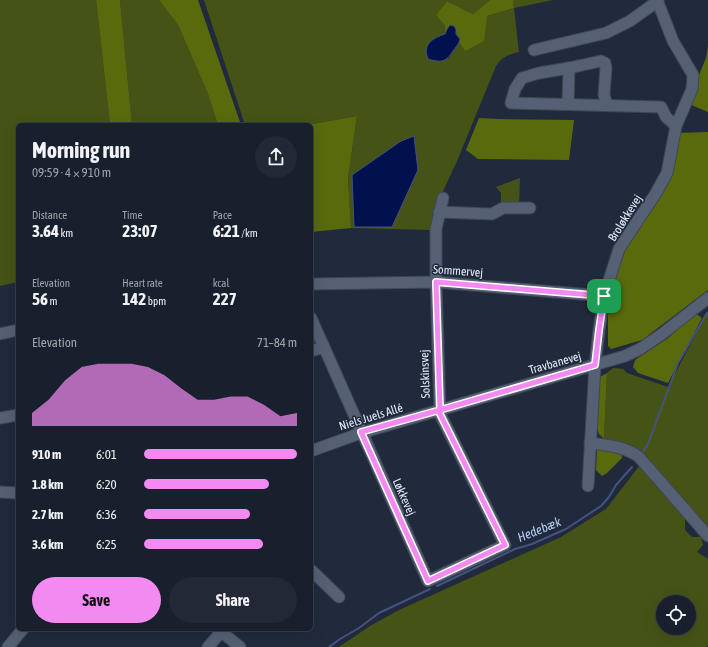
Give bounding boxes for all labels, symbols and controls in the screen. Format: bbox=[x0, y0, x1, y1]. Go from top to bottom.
button: share bbox=[255, 136, 297, 178]
text: Morning run bbox=[32, 137, 130, 163]
text: 09:59 · 4 × 910 m bbox=[32, 165, 111, 180]
street label: Broløkkevej bbox=[605, 192, 645, 244]
text: Distance bbox=[32, 209, 67, 221]
text: Time bbox=[122, 209, 142, 221]
text: Pace bbox=[213, 209, 232, 221]
text: 3.64 bbox=[32, 221, 59, 241]
text: 23:07 bbox=[122, 221, 158, 241]
text: 6:21 bbox=[213, 221, 240, 241]
text: km bbox=[59, 227, 73, 239]
text: /km bbox=[240, 227, 258, 239]
street label: Sommervej bbox=[433, 262, 483, 280]
text: Elevation bbox=[32, 277, 70, 289]
text: Heart rate bbox=[122, 277, 163, 289]
text: kcal bbox=[213, 277, 229, 289]
pin bbox=[587, 279, 621, 313]
icon: arrive bbox=[593, 285, 615, 307]
text: 56 bbox=[32, 289, 48, 309]
text: 142 bbox=[122, 289, 146, 309]
text: 227 bbox=[213, 289, 237, 309]
text: m bbox=[48, 295, 57, 307]
text: bpm bbox=[146, 295, 166, 307]
text: Elevation bbox=[32, 335, 77, 350]
text: 71–84 m bbox=[257, 335, 297, 350]
street label: Solskinsvej bbox=[417, 349, 433, 399]
street label: Travbanevej bbox=[527, 349, 583, 377]
street label: Niels Juels Allé bbox=[337, 401, 405, 433]
text: 910 m bbox=[32, 447, 61, 462]
text: 6:01 bbox=[96, 447, 117, 462]
street label: Løkkevej bbox=[390, 476, 418, 518]
text: 1.8 km bbox=[32, 477, 63, 492]
text: 6:20 bbox=[96, 477, 117, 492]
text: 2.7 km bbox=[32, 507, 63, 522]
text: 6:36 bbox=[96, 507, 117, 522]
water label: Hedebæk bbox=[515, 514, 563, 545]
text: 3.6 km bbox=[32, 537, 63, 552]
text: 6:25 bbox=[96, 537, 117, 552]
button: Save bbox=[32, 577, 161, 623]
button: Share bbox=[169, 577, 297, 623]
map controls bbox=[656, 595, 696, 635]
button: locate bbox=[656, 595, 696, 635]

